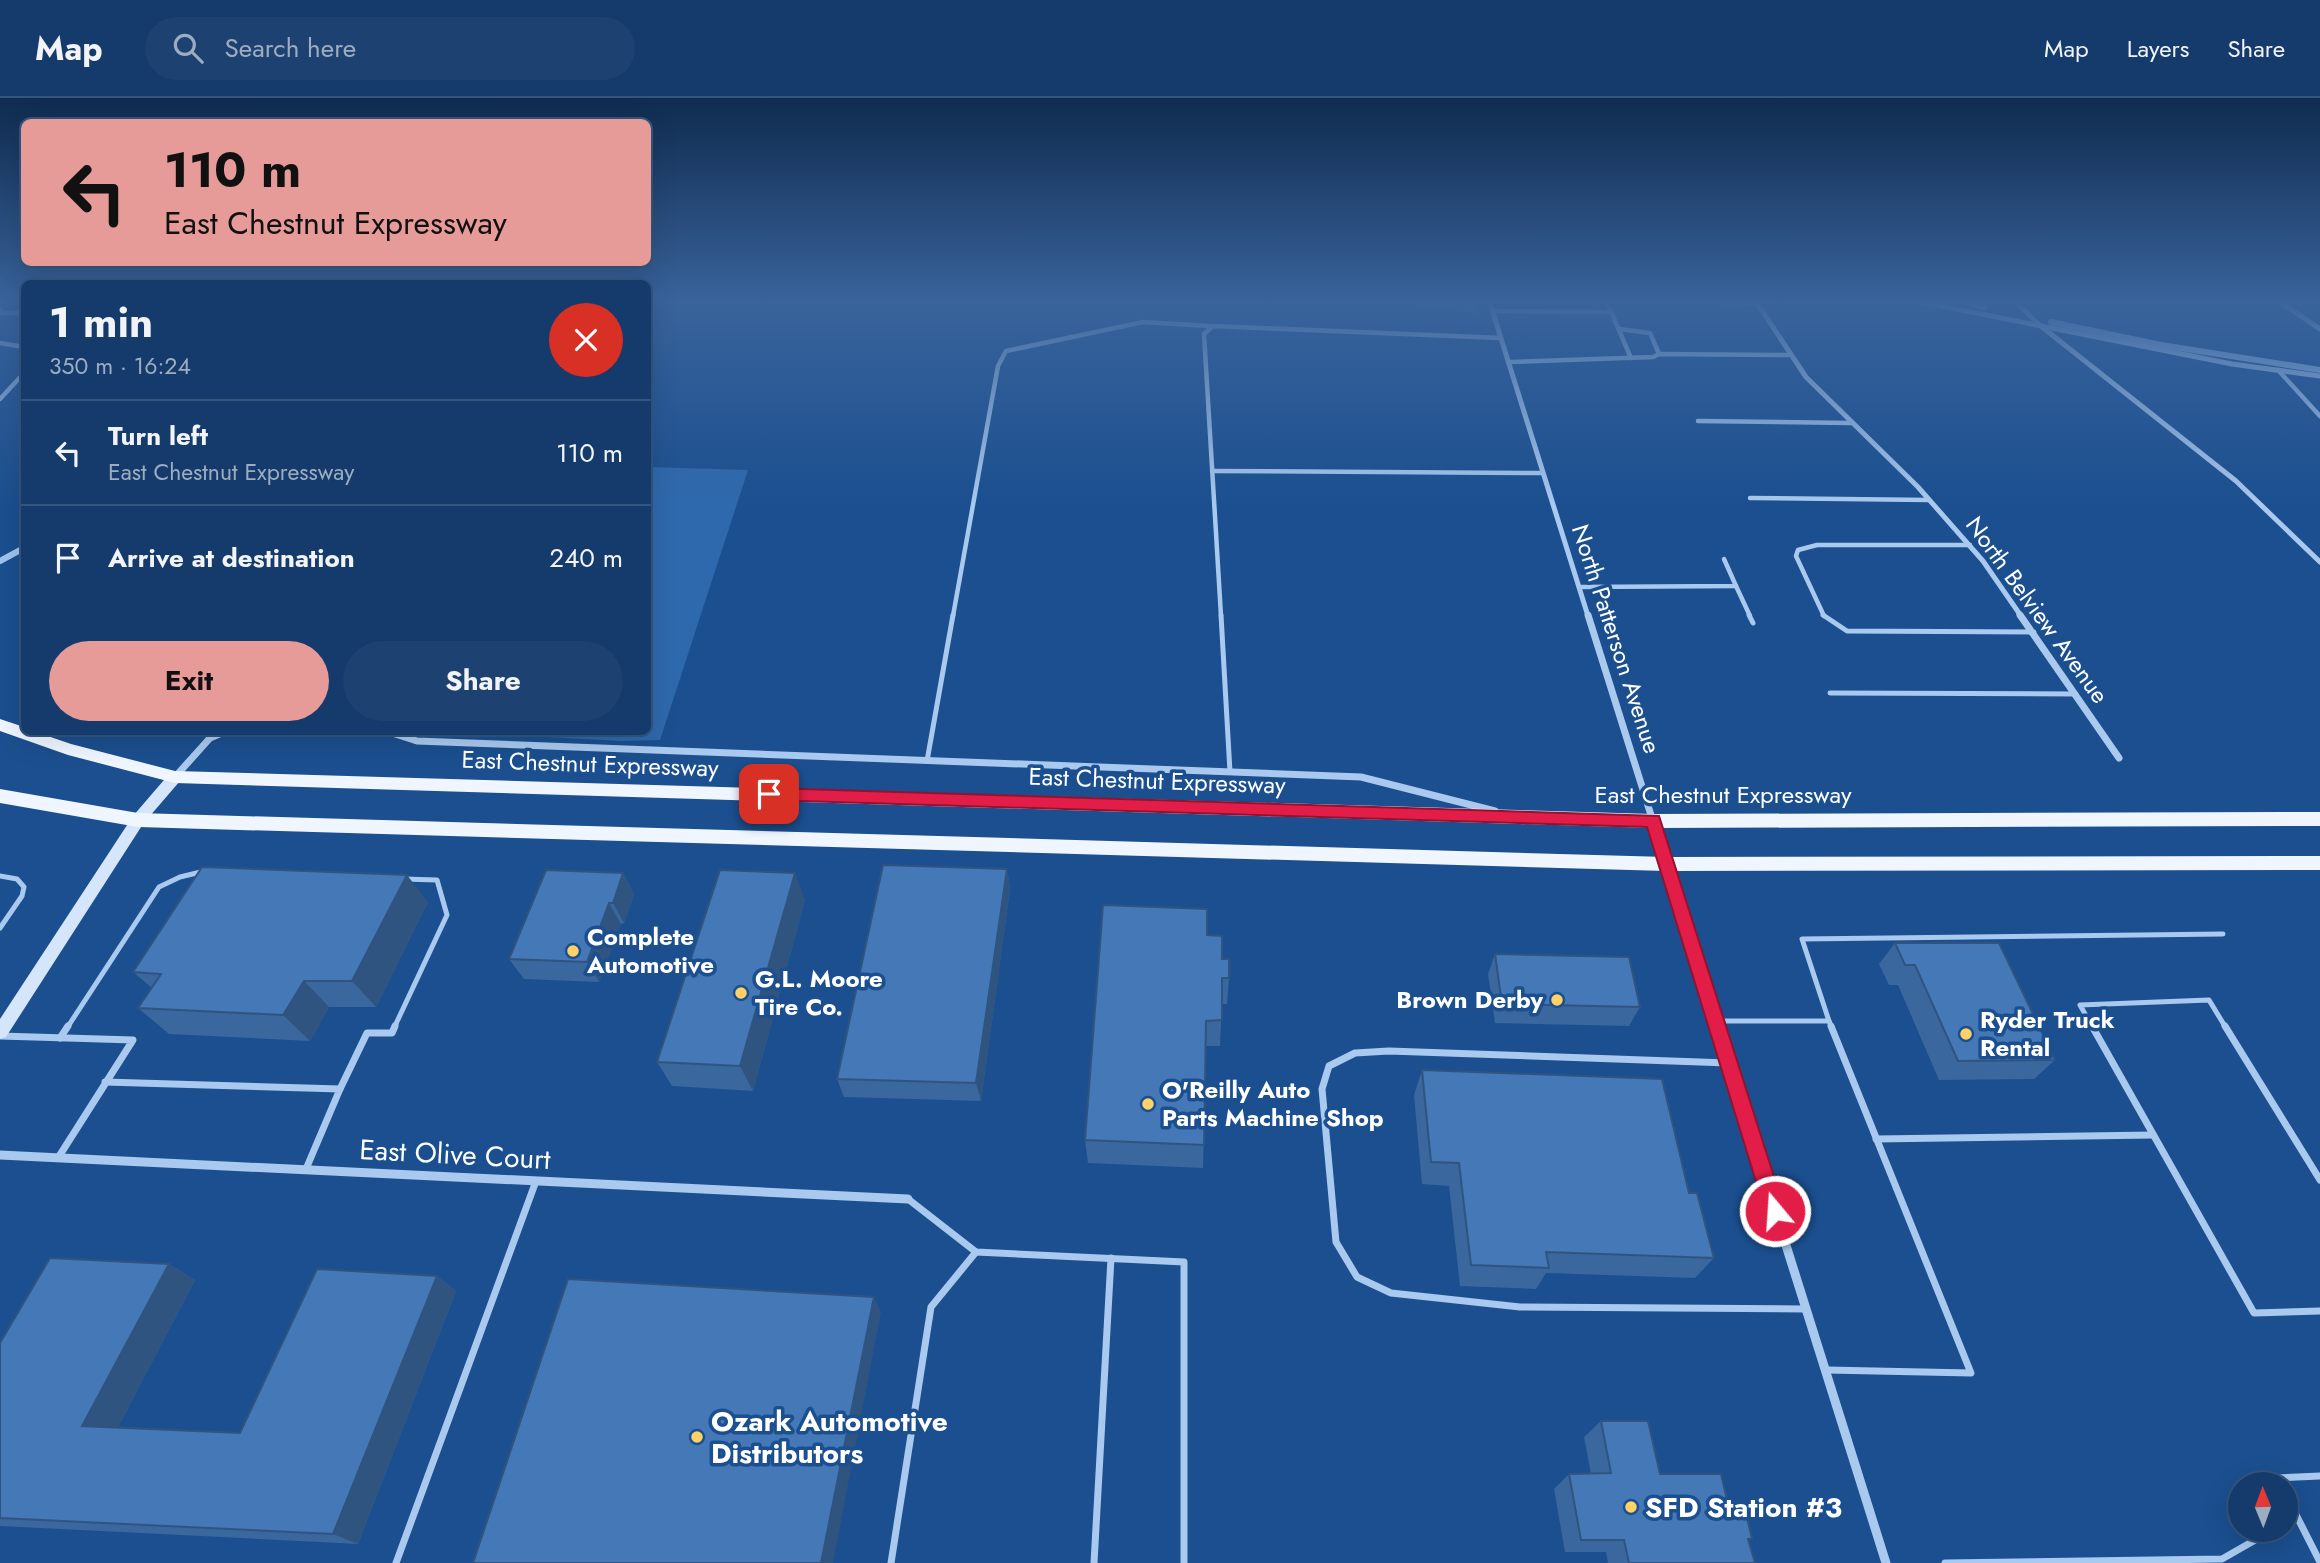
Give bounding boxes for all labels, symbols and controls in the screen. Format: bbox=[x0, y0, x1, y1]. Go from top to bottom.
search box bbox=[145, 17, 635, 80]
text: Map bbox=[35, 25, 103, 72]
icon: search bbox=[169, 29, 207, 67]
text: Search here bbox=[225, 29, 356, 67]
text: Map bbox=[2044, 31, 2089, 66]
text: Layers bbox=[2127, 31, 2189, 66]
text: Share bbox=[2227, 31, 2285, 66]
text: 110 m bbox=[164, 135, 301, 205]
icon: left bbox=[49, 147, 140, 238]
text: East Chestnut Expressway bbox=[164, 200, 507, 246]
text: 1 min bbox=[49, 292, 153, 353]
button: close bbox=[549, 303, 623, 377]
text: 350 m · 16:24 bbox=[49, 349, 191, 383]
text: Turn left bbox=[108, 417, 208, 455]
icon: left bbox=[49, 434, 87, 472]
text: 110 m bbox=[556, 434, 623, 472]
text: East Chestnut Expressway bbox=[108, 455, 354, 489]
street label: North Belview Avenue bbox=[1957, 509, 2117, 711]
street label: North Patterson Avenue bbox=[1563, 520, 1670, 758]
icon: arrive bbox=[49, 539, 87, 577]
text: Arrive at destination bbox=[108, 539, 355, 577]
text: 240 m bbox=[549, 539, 623, 577]
button: Exit bbox=[49, 641, 329, 721]
button: Share bbox=[343, 641, 623, 721]
street label: East Chestnut Expressway bbox=[461, 742, 720, 785]
street label: East Chestnut Expressway bbox=[1028, 759, 1287, 802]
pin bbox=[739, 764, 799, 824]
icon: arrive bbox=[750, 775, 788, 813]
street label: East Chestnut Expressway bbox=[1594, 777, 1852, 812]
place label: Complete Automotive bbox=[586, 919, 714, 982]
marker: Complete Automotive bbox=[565, 943, 581, 959]
place label: G.L. Moore Tire Co. bbox=[755, 961, 883, 1024]
place label: Brown Derby bbox=[1396, 982, 1543, 1017]
marker: G.L. Moore Tire Co. bbox=[733, 985, 749, 1001]
marker: Brown Derby bbox=[1549, 992, 1565, 1008]
place label: Ryder Truck Rental bbox=[1980, 1002, 2115, 1065]
marker: Ryder Truck Rental bbox=[1958, 1026, 1974, 1042]
place label: O'Reilly Auto Parts Machine Shop bbox=[1162, 1072, 1384, 1135]
marker: O'Reilly Auto Parts Machine Shop bbox=[1140, 1096, 1156, 1112]
street label: East Olive Court bbox=[358, 1129, 552, 1180]
position arrow bbox=[1738, 1174, 1812, 1248]
place label: Ozark Automotive Distributors bbox=[711, 1401, 948, 1474]
marker: Ozark Automotive Distributors bbox=[689, 1429, 705, 1445]
north arrow bbox=[2228, 1472, 2298, 1542]
map controls bbox=[2228, 1472, 2298, 1542]
place label: SFD Station #3 bbox=[1645, 1487, 1842, 1528]
marker: SFD Station #3 bbox=[1623, 1499, 1639, 1515]

